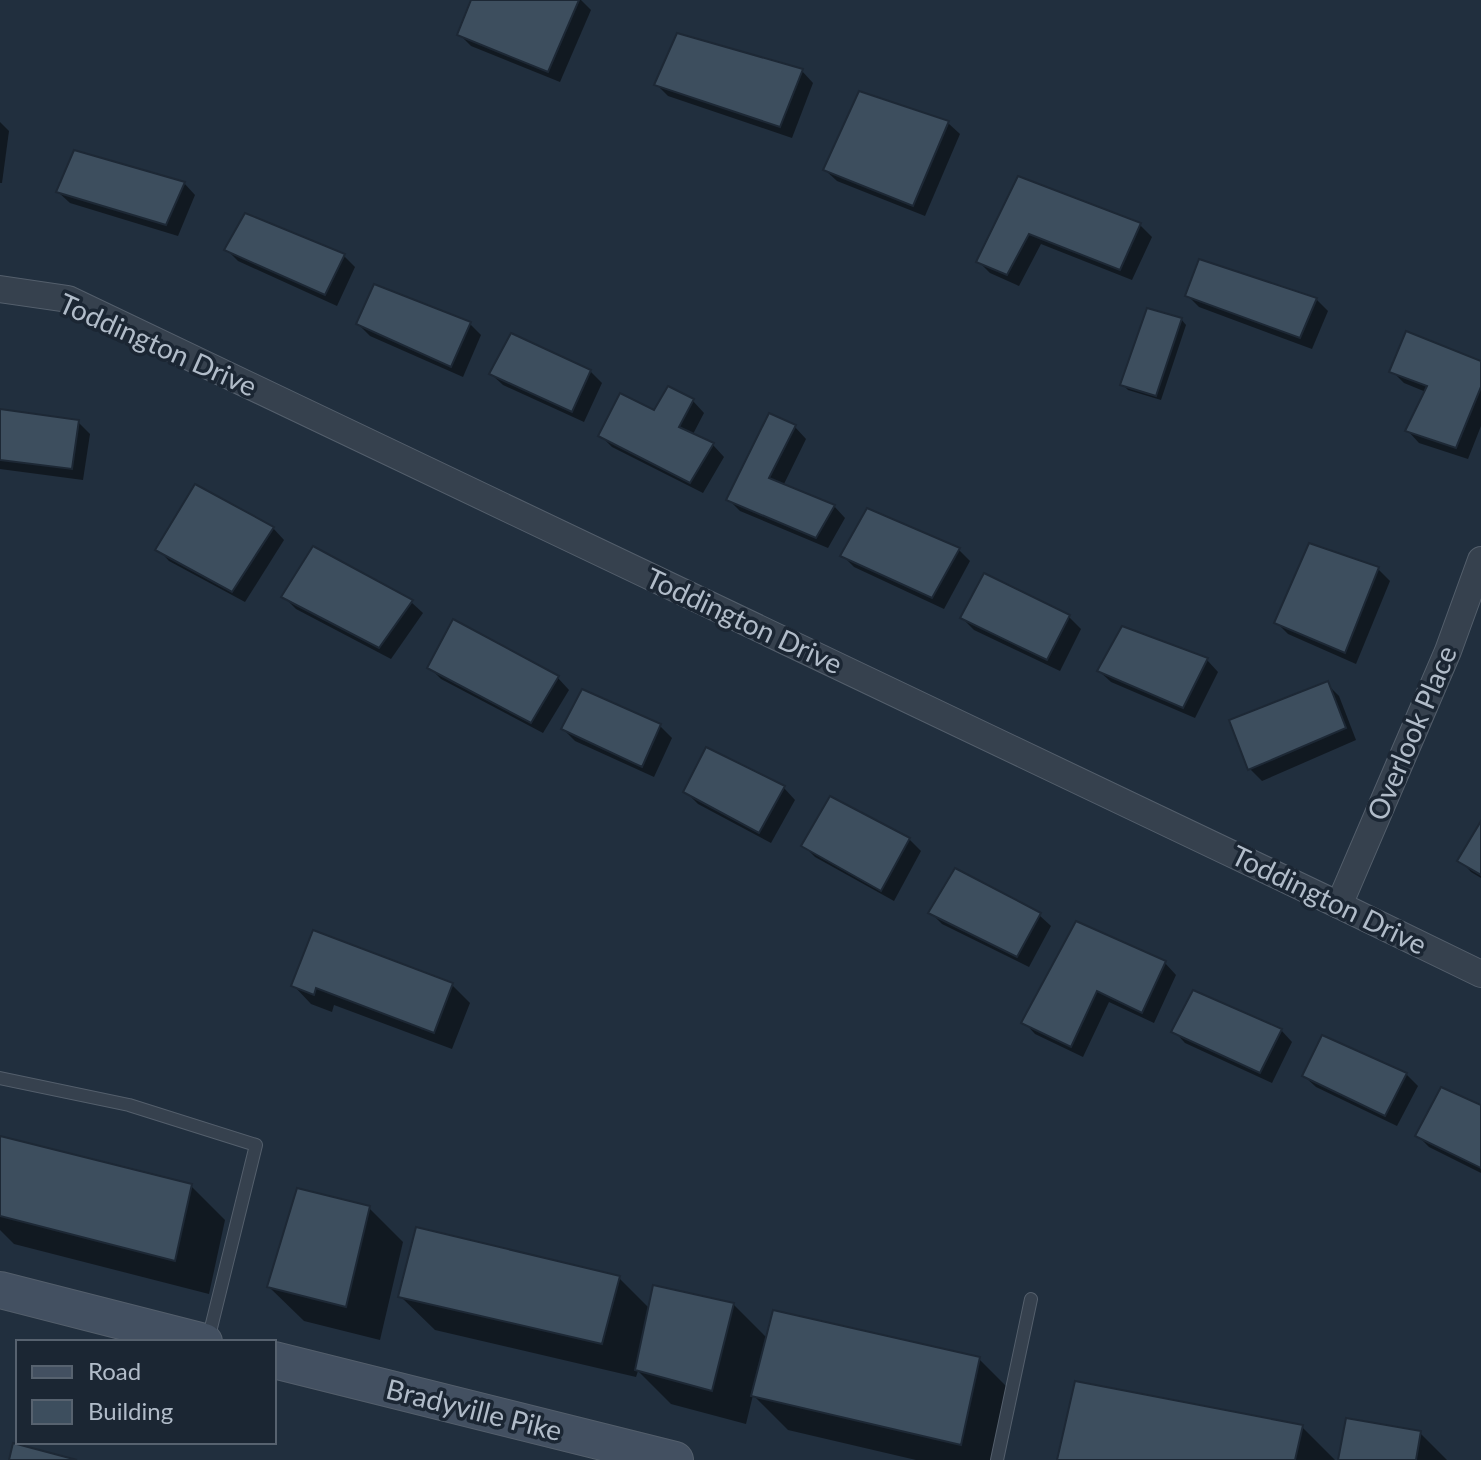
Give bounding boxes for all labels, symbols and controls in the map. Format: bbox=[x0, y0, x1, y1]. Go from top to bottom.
street label: Toddington Drive bbox=[54, 285, 262, 403]
street label: Toddington Drive bbox=[641, 560, 848, 680]
street label: Overlook Place bbox=[1359, 640, 1463, 825]
street label: Toddington Drive bbox=[1226, 837, 1432, 961]
legend bbox=[16, 1340, 276, 1444]
text: Road bbox=[88, 1356, 141, 1385]
street label: Bradyville Pike bbox=[383, 1371, 566, 1447]
text: Building bbox=[88, 1396, 173, 1425]

